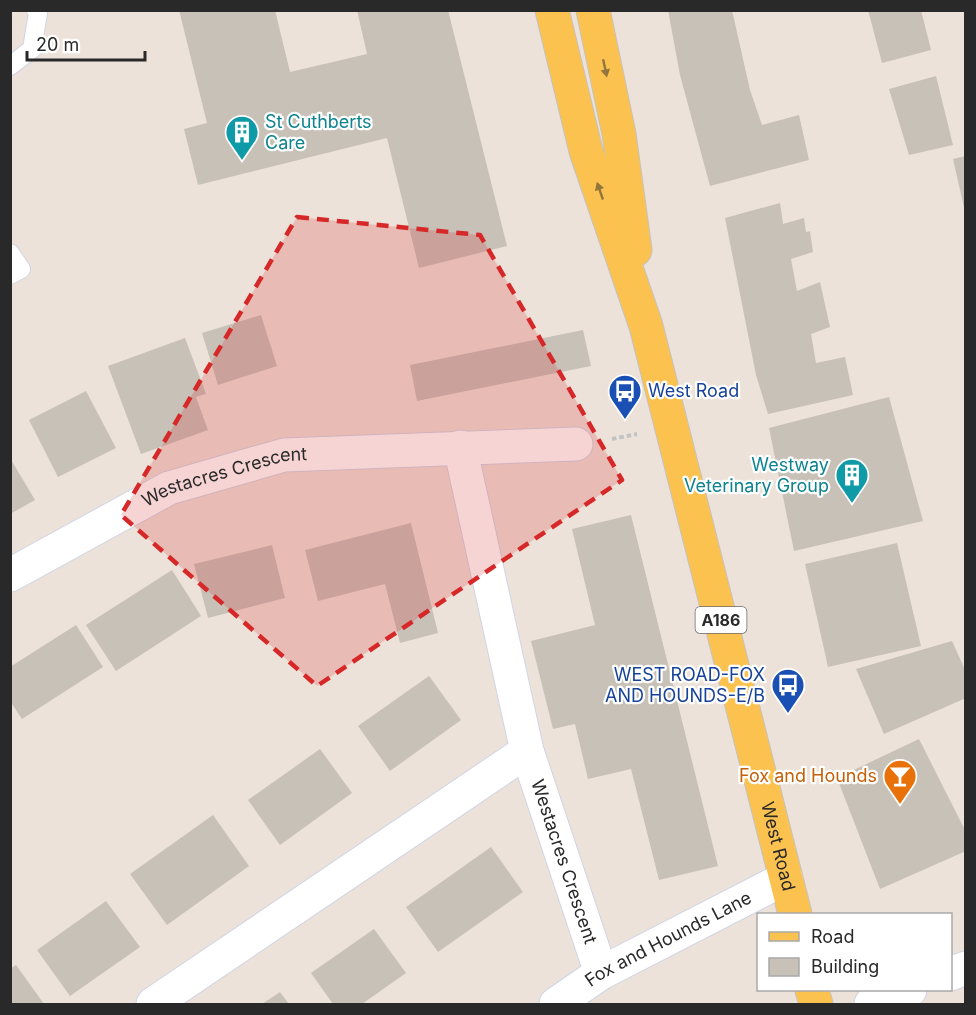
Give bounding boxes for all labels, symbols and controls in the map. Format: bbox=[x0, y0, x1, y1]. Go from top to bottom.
scale bar bbox=[27, 24, 146, 62]
text: 20 m bbox=[36, 34, 79, 55]
one-way arrow bbox=[601, 59, 610, 78]
place label: St Cuthberts Care bbox=[265, 111, 372, 153]
building icon: St Cuthberts Care bbox=[224, 114, 260, 161]
one-way arrow bbox=[594, 182, 604, 200]
bus stop icon: West Road bbox=[607, 373, 643, 420]
place label: West Road bbox=[648, 380, 739, 401]
street label: Westacres Crescent bbox=[138, 443, 307, 511]
place label: Westway Veterinary Group bbox=[684, 454, 829, 496]
building icon: Westway Veterinary Group bbox=[834, 457, 870, 504]
road number: A186 bbox=[696, 607, 746, 633]
place label: WEST ROAD-FOX AND HOUNDS-E/B bbox=[605, 664, 765, 706]
bus stop icon: WEST ROAD-FOX AND HOUNDS-E/B bbox=[770, 667, 806, 714]
bar icon: Fox and Hounds bbox=[882, 758, 918, 805]
place label: Fox and Hounds bbox=[739, 765, 877, 786]
street label: Westacres Crescent bbox=[527, 777, 602, 946]
street label: West Road bbox=[757, 800, 800, 893]
street label: Fox and Hounds Lane bbox=[581, 887, 755, 991]
legend bbox=[757, 913, 952, 991]
text: Road bbox=[811, 926, 854, 947]
text: Building bbox=[811, 956, 879, 977]

